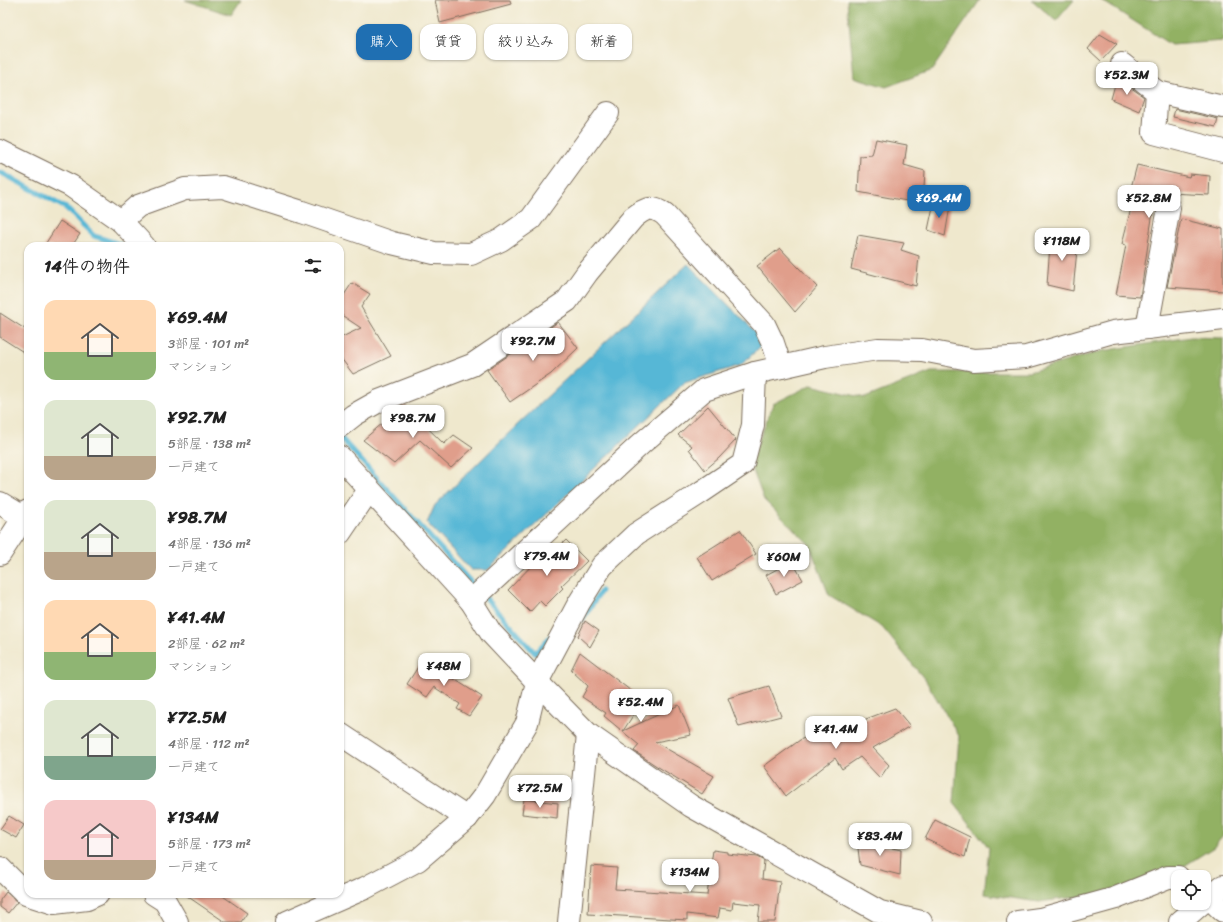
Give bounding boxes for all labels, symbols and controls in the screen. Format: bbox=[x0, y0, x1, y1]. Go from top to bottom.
chip: 購入 bbox=[356, 24, 412, 60]
chip: 賃貸 bbox=[420, 24, 476, 60]
chip: 絞り込み bbox=[484, 24, 568, 60]
chip: 新着 bbox=[576, 24, 632, 60]
pin: ¥52.3M bbox=[1094, 62, 1160, 96]
text: ¥52.3M bbox=[1105, 63, 1149, 86]
pin: ¥69.4M bbox=[906, 185, 972, 219]
pin: ¥52.8M bbox=[1116, 185, 1182, 219]
text: ¥69.4M bbox=[916, 186, 962, 209]
text: ¥52.8M bbox=[1126, 186, 1172, 209]
pin: ¥118M bbox=[1034, 228, 1090, 262]
text: ¥118M bbox=[1044, 229, 1080, 252]
text: 14件の物件 bbox=[44, 251, 130, 281]
icon: filters bbox=[302, 255, 324, 277]
text: ¥69.4M bbox=[168, 302, 227, 332]
icon: home bbox=[76, 316, 124, 364]
pin: ¥92.7M bbox=[500, 328, 566, 362]
text: ¥92.7M bbox=[511, 329, 555, 352]
text: 3部屋 · 101 m² bbox=[168, 332, 249, 355]
text: マンション bbox=[168, 355, 232, 378]
text: ¥92.7M bbox=[168, 402, 226, 432]
pin: ¥98.7M bbox=[380, 405, 446, 439]
text: ¥98.7M bbox=[391, 406, 436, 429]
icon: home bbox=[76, 416, 124, 464]
text: 5部屋 · 138 m² bbox=[168, 432, 251, 455]
text: 一戸建て bbox=[168, 455, 220, 478]
text: ¥98.7M bbox=[168, 502, 227, 532]
icon: home bbox=[76, 516, 124, 564]
text: 4部屋 · 136 m² bbox=[168, 532, 251, 555]
pin: ¥79.4M bbox=[514, 543, 580, 577]
text: ¥79.4M bbox=[524, 544, 570, 567]
pin: ¥60M bbox=[760, 544, 808, 578]
text: ¥60M bbox=[767, 545, 801, 568]
text: 一戸建て bbox=[168, 555, 220, 578]
text: ¥41.4M bbox=[168, 602, 225, 632]
icon: home bbox=[76, 616, 124, 664]
text: 2部屋 · 62 m² bbox=[168, 632, 245, 655]
pin: ¥48M bbox=[420, 653, 468, 687]
text: ¥48M bbox=[427, 654, 461, 677]
text: マンション bbox=[168, 655, 232, 678]
pin: ¥52.4M bbox=[608, 689, 674, 723]
text: ¥52.4M bbox=[618, 690, 664, 713]
text: ¥72.5M bbox=[168, 702, 226, 732]
icon: home bbox=[76, 716, 124, 764]
pin: ¥41.4M bbox=[803, 716, 869, 750]
text: ¥41.4M bbox=[814, 717, 858, 740]
text: 4部屋 · 112 m² bbox=[168, 732, 250, 755]
text: 一戸建て bbox=[168, 755, 220, 778]
pin: ¥72.5M bbox=[507, 775, 573, 809]
text: ¥72.5M bbox=[518, 776, 562, 799]
text: ¥134M bbox=[168, 802, 219, 832]
icon: home bbox=[76, 816, 124, 864]
pin: ¥83.4M bbox=[847, 823, 913, 857]
text: ¥83.4M bbox=[858, 824, 902, 847]
text: 5部屋 · 173 m² bbox=[168, 832, 251, 855]
text: 一戸建て bbox=[168, 855, 220, 878]
pin: ¥134M bbox=[662, 859, 718, 893]
text: ¥134M bbox=[671, 860, 709, 883]
map controls bbox=[1171, 870, 1211, 910]
button: locate bbox=[1171, 870, 1211, 910]

